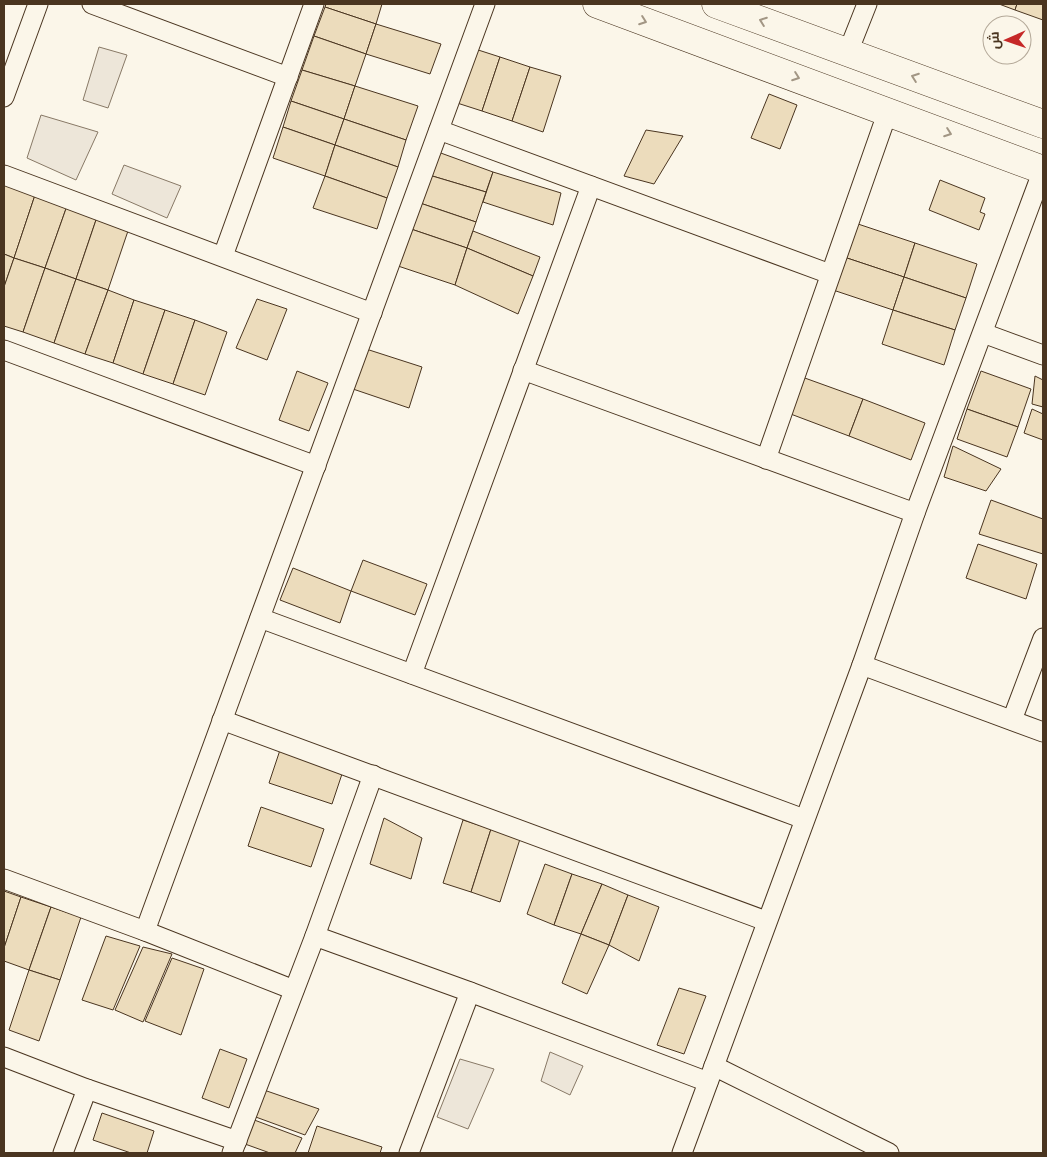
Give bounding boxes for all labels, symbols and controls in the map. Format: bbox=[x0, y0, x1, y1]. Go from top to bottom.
one-way arrow bbox=[638, 15, 647, 25]
north arrow bbox=[982, 15, 1032, 65]
one-way arrow bbox=[759, 17, 768, 27]
text: ش bbox=[986, 31, 1003, 50]
one-way arrow bbox=[791, 71, 799, 81]
one-way arrow bbox=[912, 73, 920, 83]
one-way arrow bbox=[943, 127, 952, 137]

